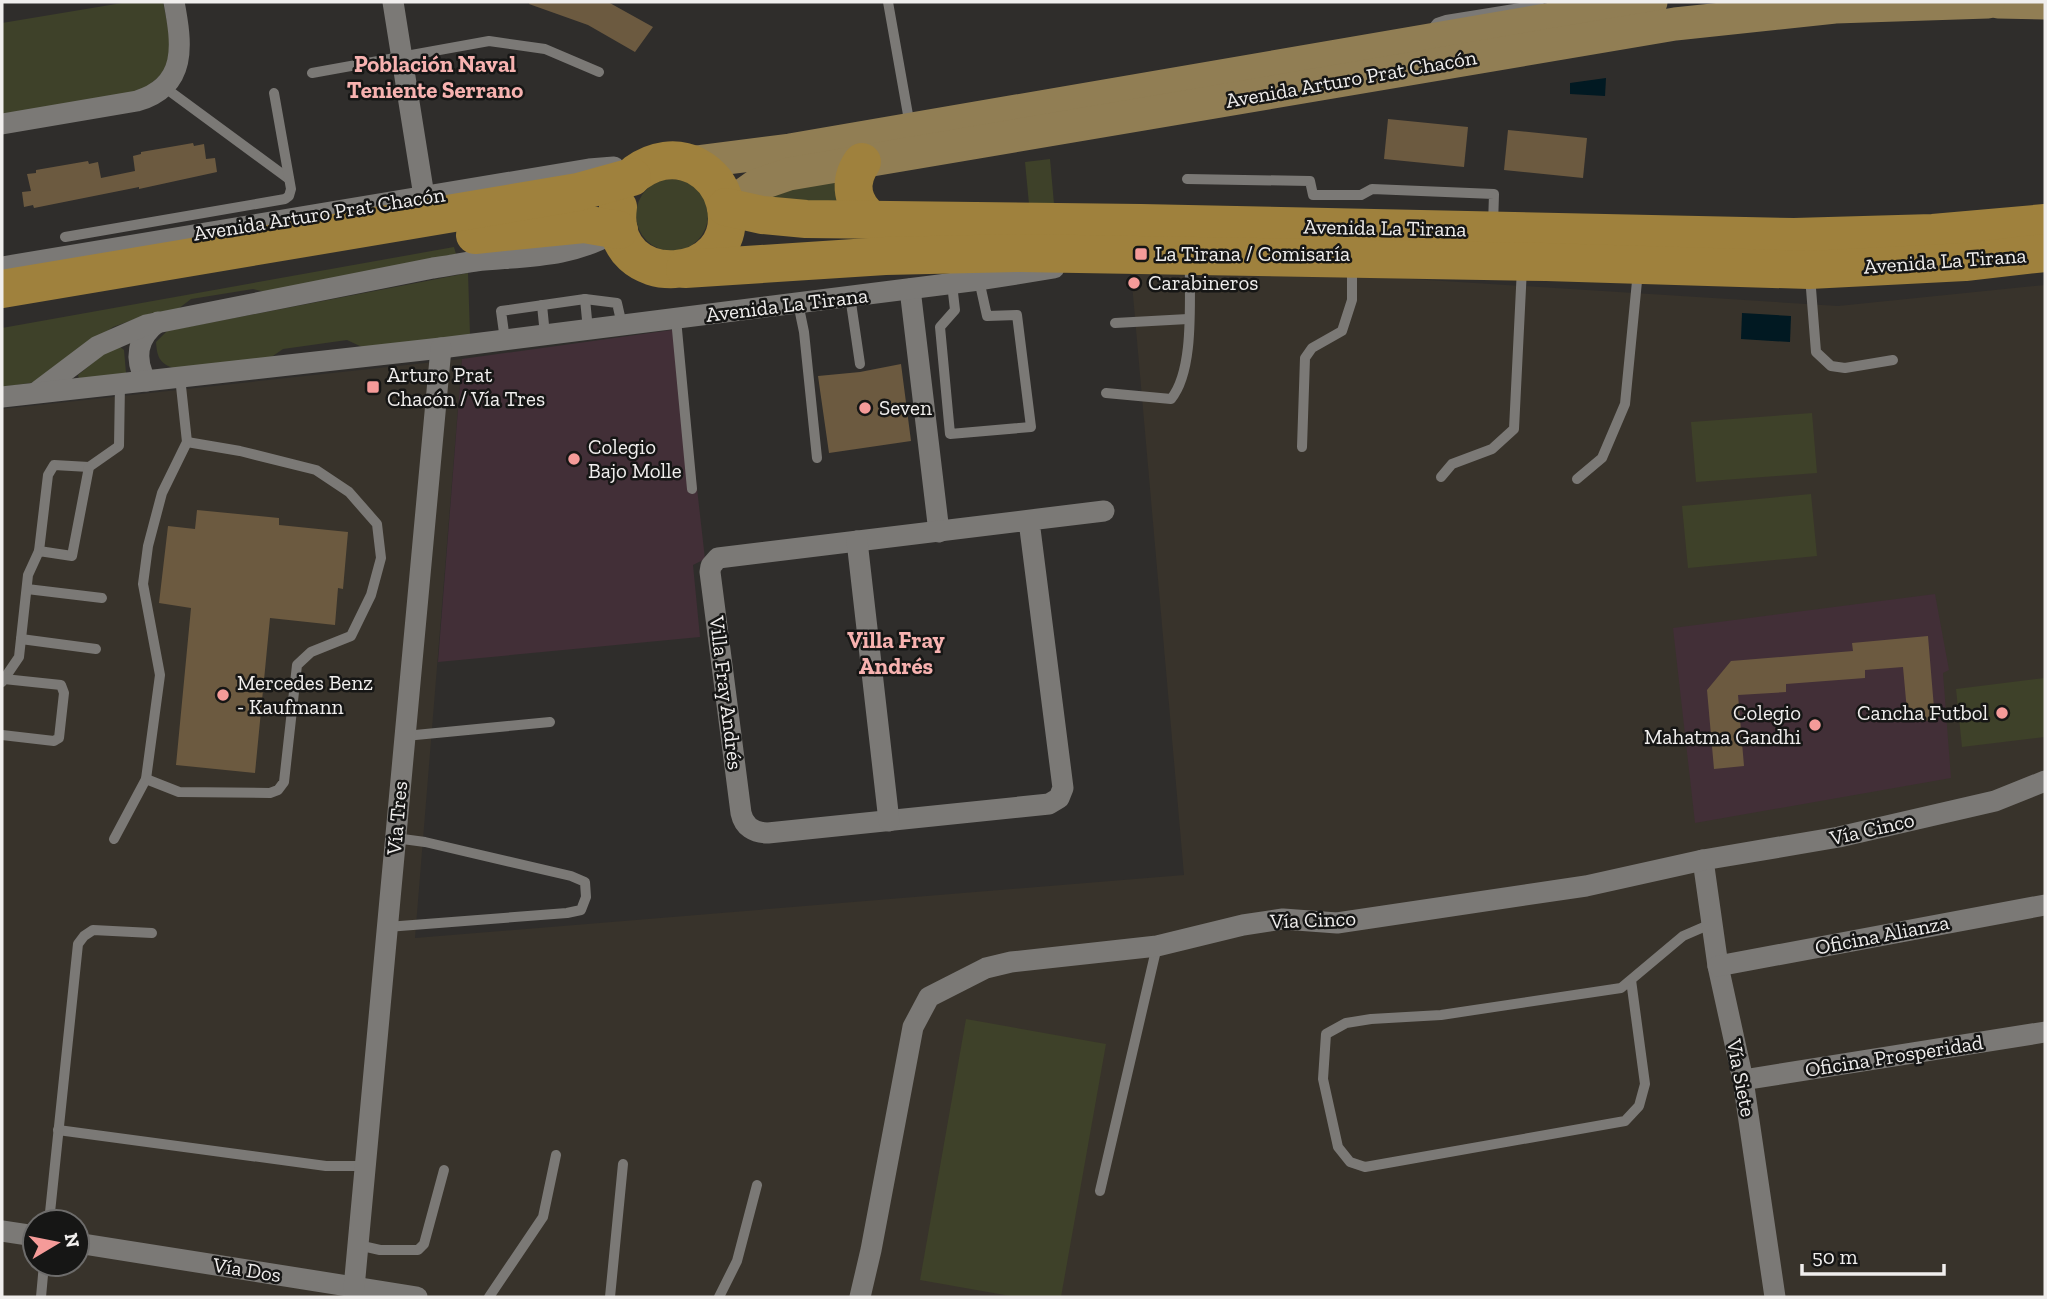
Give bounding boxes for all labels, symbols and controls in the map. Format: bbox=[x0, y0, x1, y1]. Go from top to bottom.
street label: Avenida Arturo Prat Chacón bbox=[1223, 44, 1478, 113]
district label: Población Naval Teniente Serrano bbox=[347, 50, 523, 104]
street label: Avenida Arturo Prat Chacón bbox=[191, 181, 447, 246]
street label: Avenida La Tirana bbox=[1303, 214, 1467, 241]
place label: La Tirana / Comisaría bbox=[1155, 241, 1350, 266]
street label: Avenida La Tirana bbox=[1863, 242, 2027, 279]
marker: La Tirana / Comisaría bbox=[1133, 246, 1149, 262]
place label: Carabineros bbox=[1148, 270, 1258, 295]
marker: Carabineros bbox=[1126, 275, 1142, 291]
street label: Avenida La Tirana bbox=[704, 282, 869, 327]
place label: Arturo Prat Chacón / Vía Tres bbox=[387, 362, 545, 411]
marker: Arturo Prat Chacón / Vía Tres bbox=[365, 379, 381, 395]
place label: Seven bbox=[879, 395, 932, 420]
marker: Seven bbox=[857, 400, 873, 416]
place label: Colegio Bajo Molle bbox=[588, 434, 682, 484]
marker: Colegio Bajo Molle bbox=[566, 451, 582, 467]
street label: Villa Fray Andrés bbox=[705, 614, 748, 771]
district label: Villa Fray Andrés bbox=[847, 626, 946, 680]
place label: Mercedes Benz - Kaufmann bbox=[237, 670, 373, 719]
marker: Mercedes Benz - Kaufmann bbox=[215, 687, 231, 703]
place label: Colegio Mahatma Gandhi bbox=[1644, 700, 1801, 749]
place label: Cancha Futbol bbox=[1857, 700, 1988, 725]
marker: Cancha Futbol bbox=[1994, 705, 2010, 721]
marker: Colegio Mahatma Gandhi bbox=[1807, 717, 1823, 733]
street label: Vía Tres bbox=[381, 780, 412, 857]
street label: Vía Cinco bbox=[1826, 807, 1917, 851]
street label: Vía Cinco bbox=[1269, 906, 1356, 934]
street label: Oficina Alianza bbox=[1813, 909, 1951, 960]
street label: Oficina Prosperidad bbox=[1803, 1029, 1985, 1082]
street label: Vía Siete bbox=[1722, 1036, 1761, 1119]
north arrow bbox=[21, 1208, 91, 1278]
text: N bbox=[60, 1231, 85, 1249]
scale bar bbox=[1802, 1232, 1944, 1276]
text: 50 m bbox=[1812, 1244, 1858, 1269]
street label: Vía Dos bbox=[210, 1252, 283, 1287]

